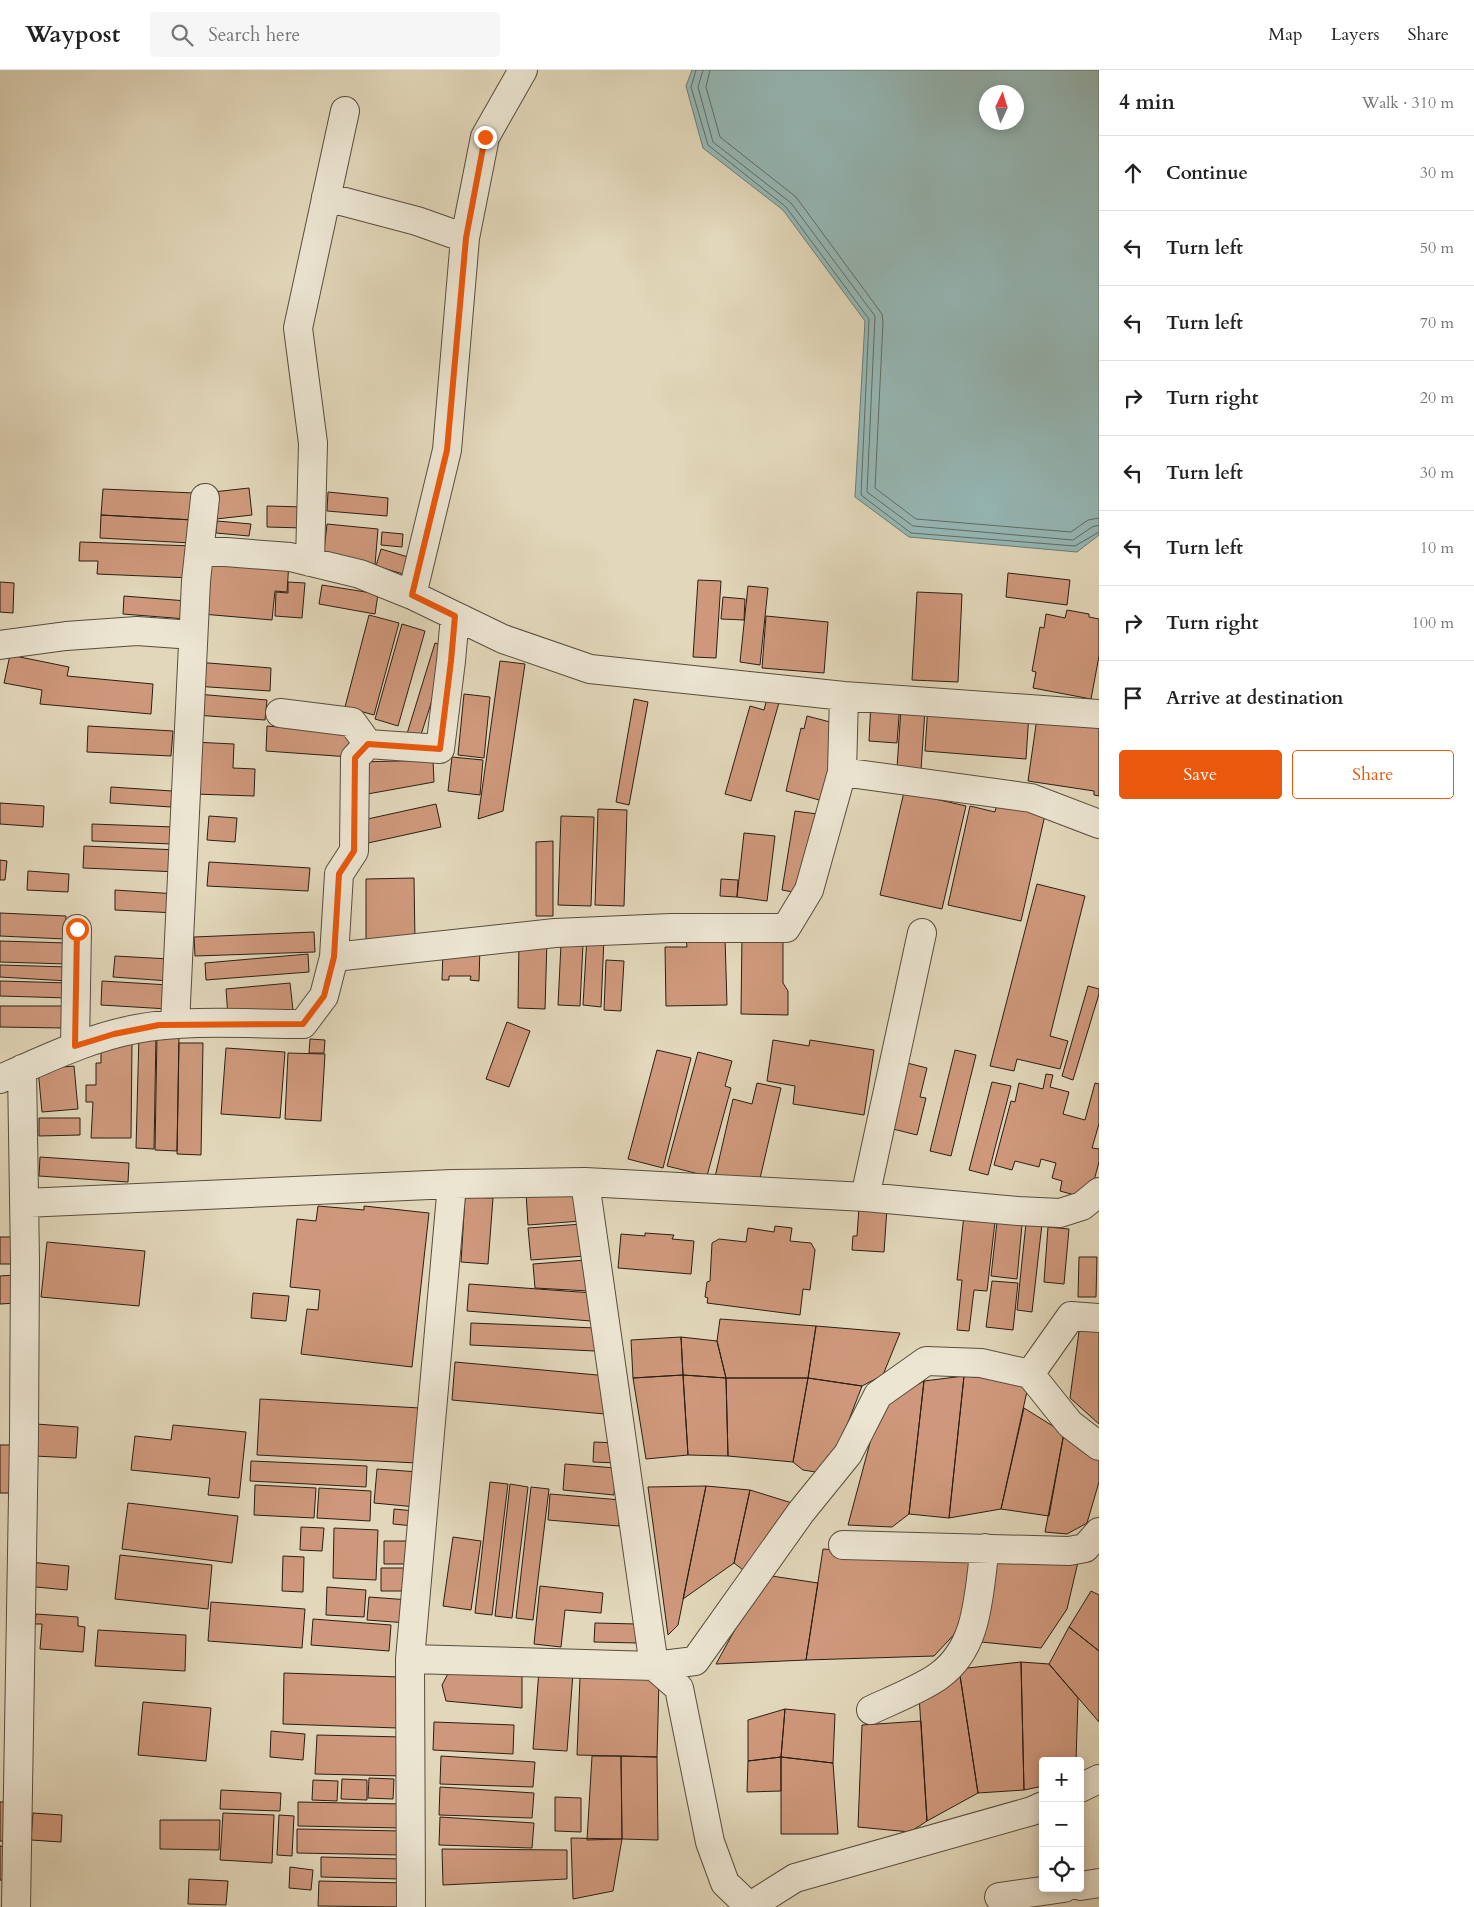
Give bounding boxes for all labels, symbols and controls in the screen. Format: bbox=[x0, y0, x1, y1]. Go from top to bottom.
search box bbox=[150, 12, 500, 57]
text: Waypost bbox=[25, 18, 120, 51]
icon: search bbox=[168, 21, 196, 49]
text: Search here bbox=[208, 22, 300, 48]
text: Map bbox=[1268, 22, 1303, 47]
text: Layers bbox=[1331, 22, 1380, 47]
text: Share bbox=[1408, 22, 1449, 47]
north arrow bbox=[979, 85, 1024, 130]
text: 4 min bbox=[1119, 88, 1175, 117]
text: Walk · 310 m bbox=[1362, 92, 1454, 114]
route end bbox=[474, 126, 497, 149]
icon: ahead bbox=[1119, 159, 1147, 187]
text: Continue bbox=[1166, 160, 1248, 186]
text: 30 m bbox=[1420, 162, 1454, 184]
icon: left bbox=[1119, 234, 1147, 262]
text: Turn left bbox=[1166, 235, 1243, 261]
text: 50 m bbox=[1420, 237, 1454, 259]
icon: left bbox=[1119, 309, 1147, 337]
text: Turn left bbox=[1166, 310, 1243, 336]
text: 70 m bbox=[1420, 312, 1454, 334]
icon: right bbox=[1119, 384, 1147, 412]
text: Turn right bbox=[1166, 385, 1258, 411]
text: 20 m bbox=[1420, 387, 1454, 409]
icon: left bbox=[1119, 459, 1147, 487]
text: Turn left bbox=[1166, 460, 1243, 486]
text: 30 m bbox=[1420, 462, 1454, 484]
icon: left bbox=[1119, 534, 1147, 562]
text: Turn left bbox=[1166, 535, 1243, 561]
text: 10 m bbox=[1420, 537, 1454, 559]
icon: right bbox=[1119, 609, 1147, 637]
text: Turn right bbox=[1166, 610, 1258, 636]
text: 100 m bbox=[1412, 612, 1454, 634]
icon: arrive bbox=[1119, 684, 1147, 712]
text: Arrive at destination bbox=[1166, 685, 1343, 711]
button: Save bbox=[1119, 750, 1282, 799]
button: Share bbox=[1292, 750, 1454, 799]
route start bbox=[66, 918, 89, 941]
map controls bbox=[1039, 1757, 1084, 1892]
button: + bbox=[1039, 1757, 1084, 1802]
button: − bbox=[1039, 1802, 1084, 1847]
button: locate bbox=[1039, 1847, 1084, 1892]

